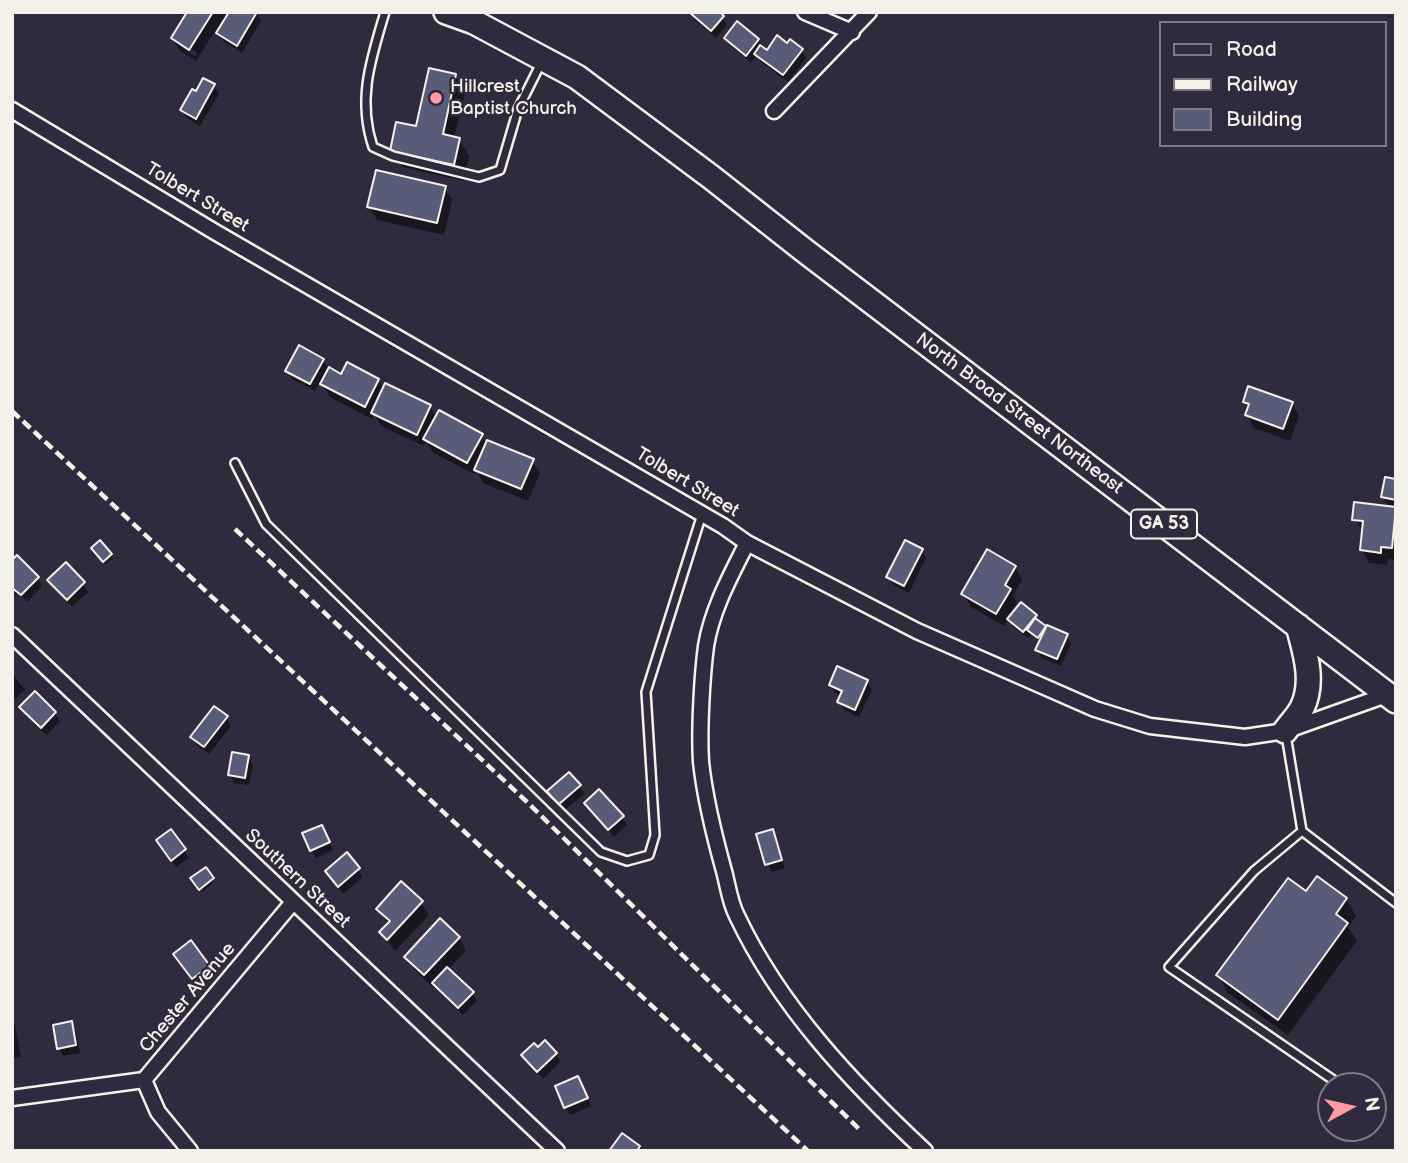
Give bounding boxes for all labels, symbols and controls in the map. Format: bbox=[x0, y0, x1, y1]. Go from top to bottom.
legend bbox=[1160, 21, 1387, 147]
text: Road bbox=[1226, 37, 1277, 62]
text: Railway bbox=[1226, 72, 1298, 97]
place label: Hillcrest Baptist Church bbox=[450, 76, 577, 120]
marker: Hillcrest Baptist Church bbox=[428, 90, 444, 106]
text: Building bbox=[1226, 107, 1302, 132]
street label: Tolbert Street bbox=[141, 158, 253, 238]
street label: North Broad Street Northeast bbox=[911, 329, 1127, 499]
street label: Tolbert Street bbox=[631, 443, 743, 523]
road number: GA 53 bbox=[1131, 510, 1197, 538]
street label: Southern Street bbox=[240, 825, 354, 933]
street label: Chester Avenue bbox=[135, 938, 241, 1058]
north arrow bbox=[1317, 1072, 1387, 1142]
text: N bbox=[1359, 1096, 1384, 1113]

